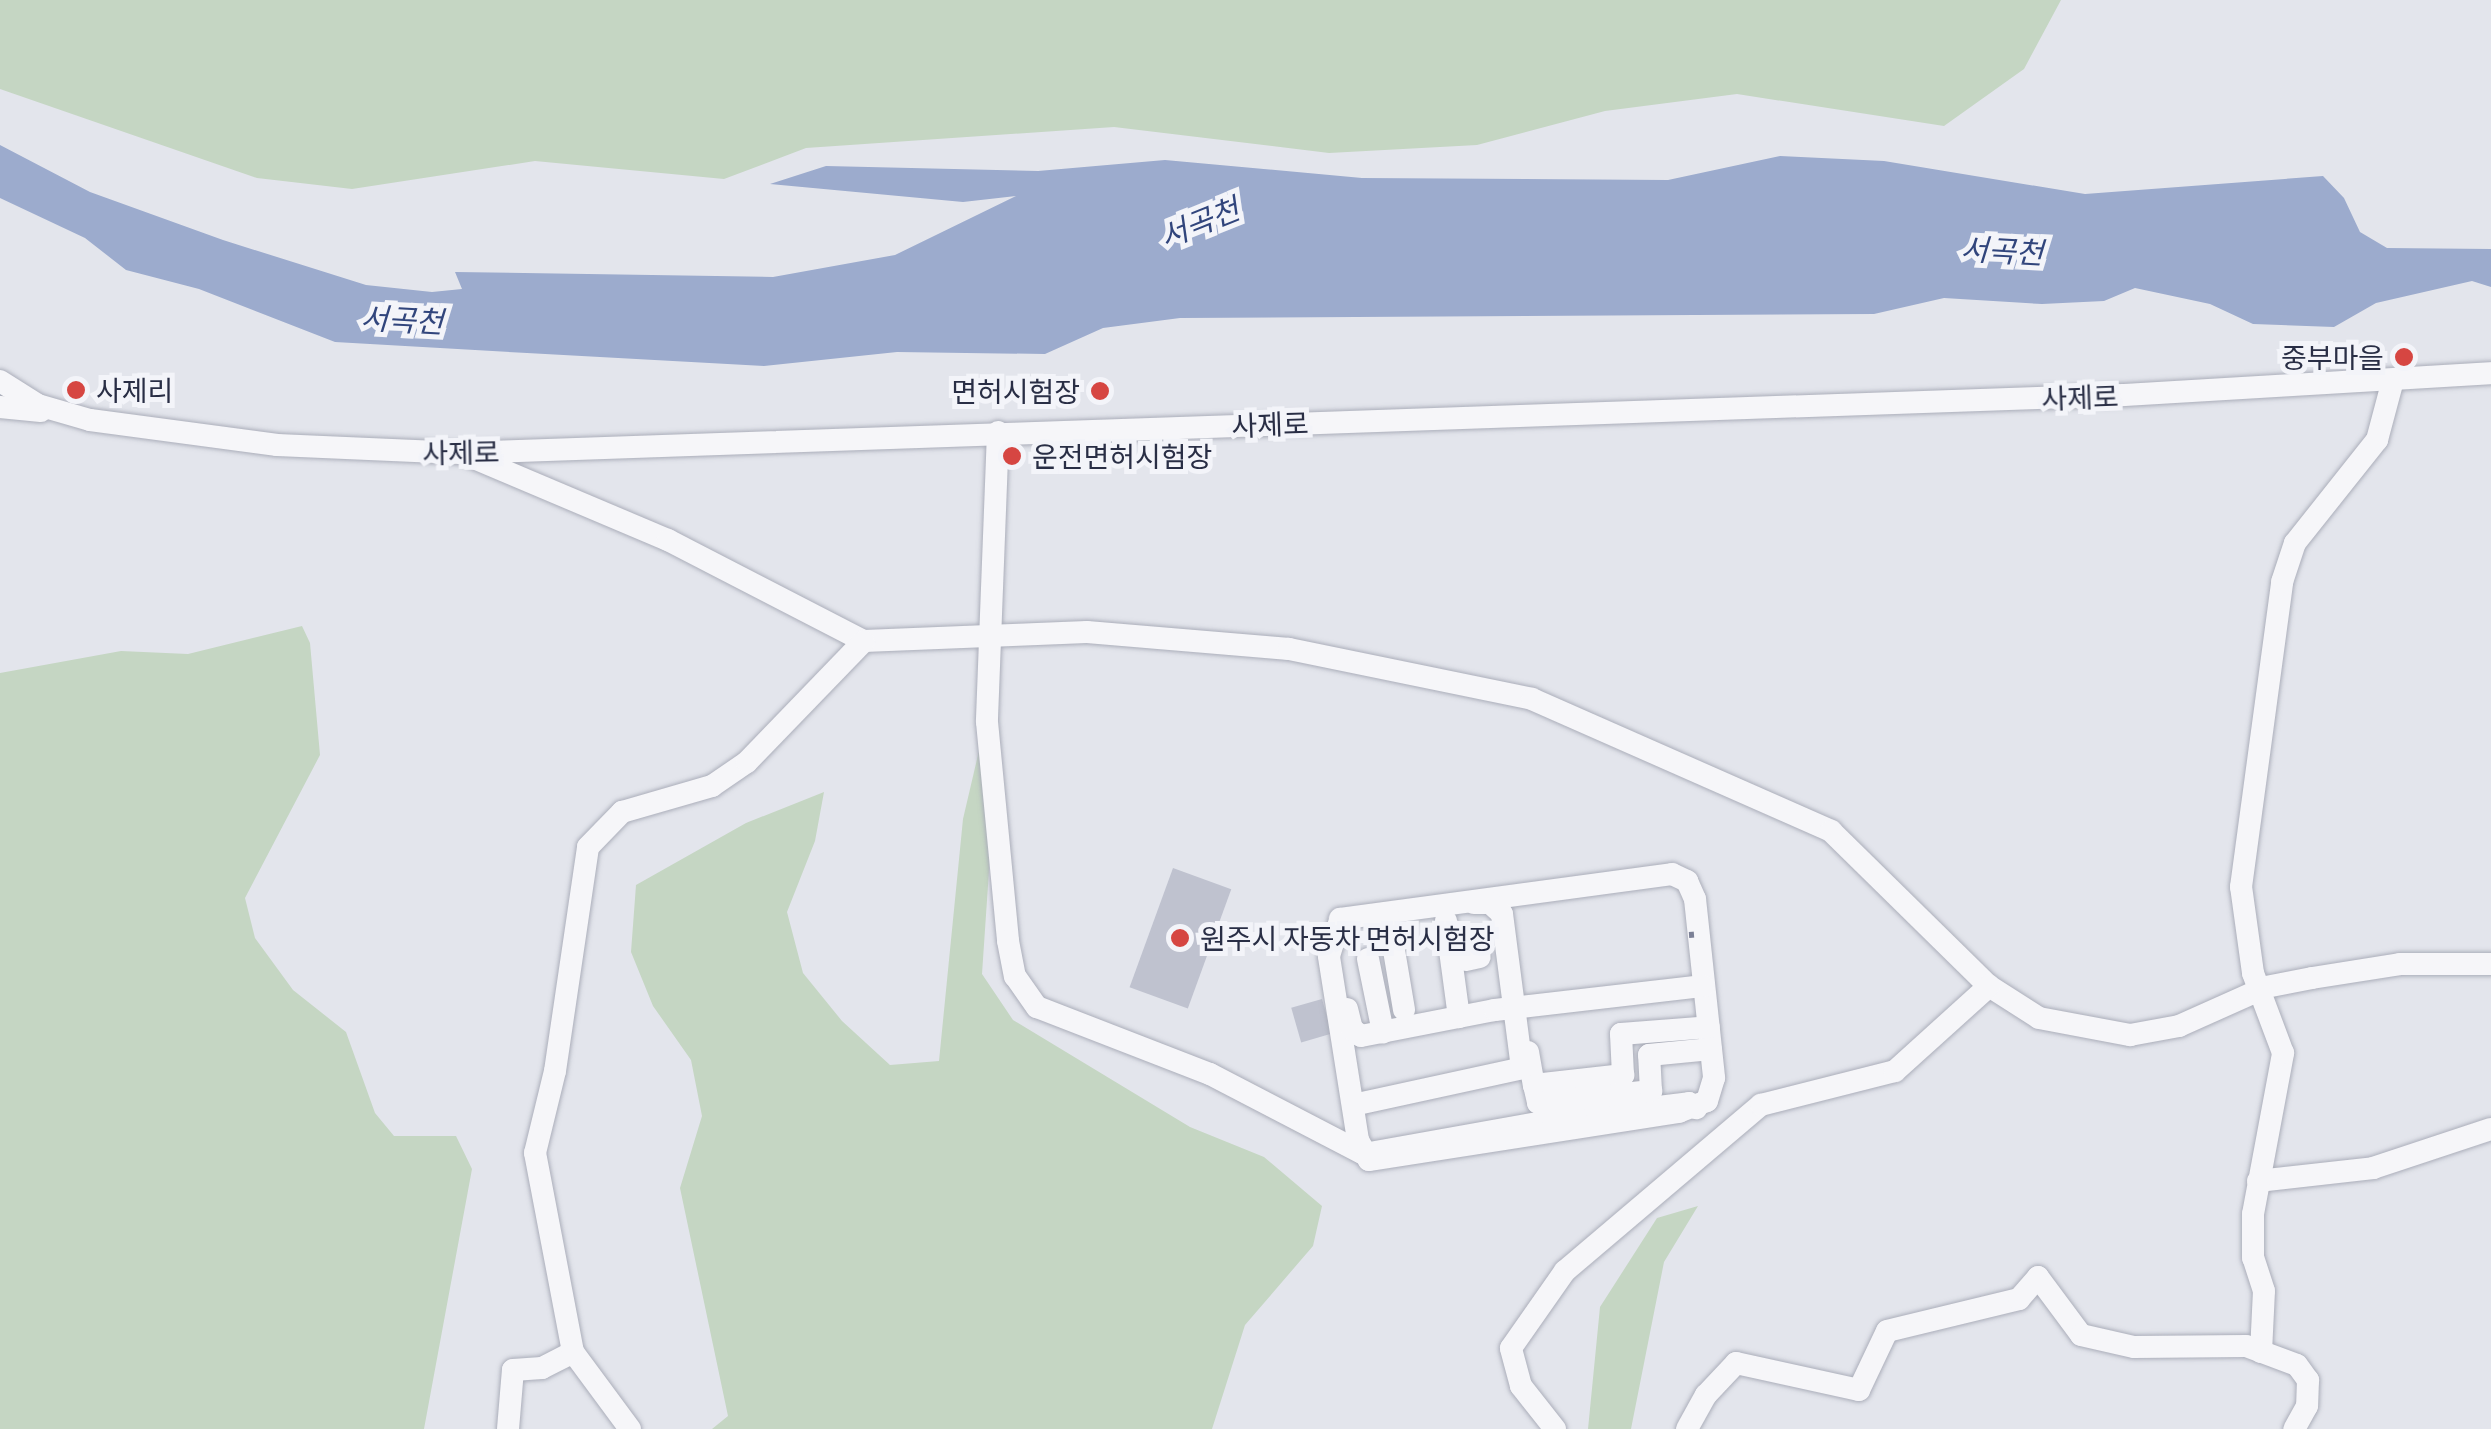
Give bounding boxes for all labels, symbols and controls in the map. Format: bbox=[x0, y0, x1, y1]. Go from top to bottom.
water label: 서곡천 bbox=[1154, 190, 1244, 254]
water label: 서곡천 bbox=[1960, 230, 2044, 270]
water label: 서곡천 bbox=[360, 299, 444, 339]
place label: 중부마을 bbox=[2281, 340, 2384, 374]
marker: 중부마을 bbox=[2393, 346, 2415, 368]
place label: 사제리 bbox=[96, 373, 173, 407]
place label: 면허시험장 bbox=[951, 374, 1080, 408]
marker: 사제리 bbox=[65, 379, 87, 401]
street label: 사제로 bbox=[2041, 379, 2119, 415]
marker: 면허시험장 bbox=[1089, 380, 1111, 402]
street label: 사제로 bbox=[1231, 406, 1309, 442]
street label: 사제로 bbox=[422, 435, 500, 469]
place label: 운전면허시험장 bbox=[1032, 439, 1212, 473]
marker: 운전면허시험장 bbox=[1001, 445, 1023, 467]
place label: 원주시 자동차 면허시험장 bbox=[1200, 921, 1495, 955]
marker: 원주시 자동차 면허시험장 bbox=[1169, 927, 1191, 949]

